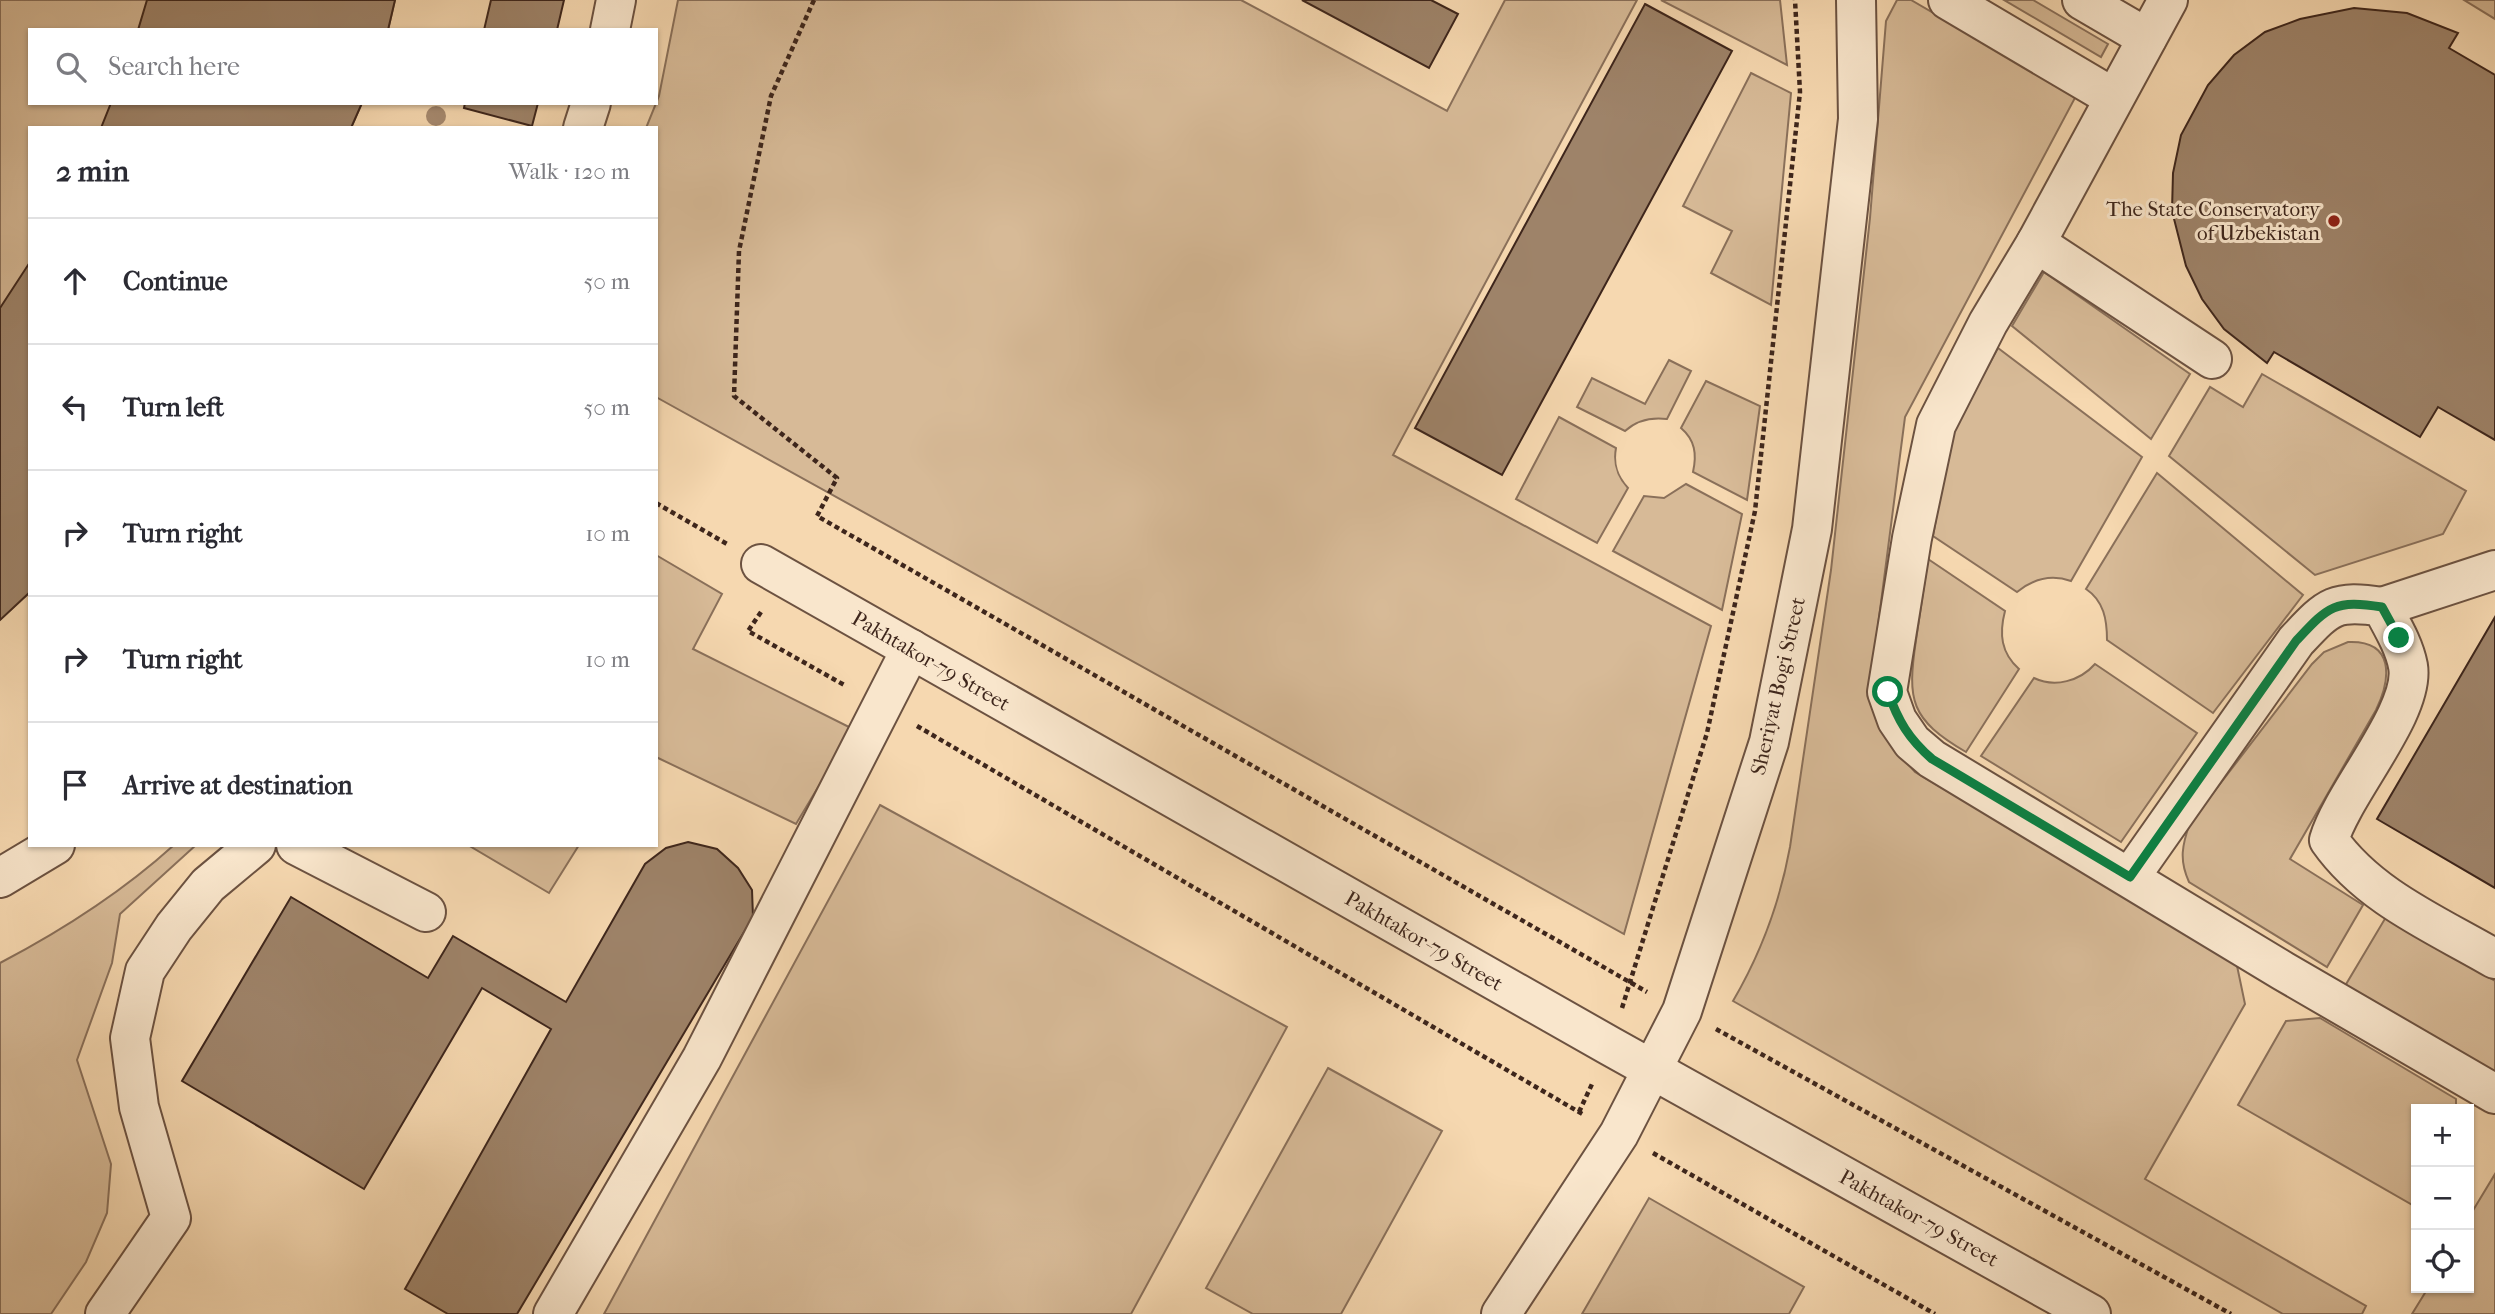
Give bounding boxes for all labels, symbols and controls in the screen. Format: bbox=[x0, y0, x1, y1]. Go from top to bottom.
search box bbox=[28, 28, 658, 105]
icon: search bbox=[52, 48, 90, 86]
text: Search here bbox=[108, 51, 240, 82]
text: 2 min bbox=[56, 154, 129, 189]
text: Walk · 120 m bbox=[509, 158, 630, 185]
place label: The State Conservatory of Uzbekistan bbox=[2106, 197, 2321, 245]
marker: The State Conservatory of Uzbekistan bbox=[2326, 213, 2342, 229]
icon: ahead bbox=[56, 262, 94, 300]
text: Continue bbox=[123, 266, 228, 297]
text: 50 m bbox=[583, 268, 630, 295]
icon: left bbox=[56, 388, 94, 426]
text: Turn left bbox=[123, 392, 224, 423]
text: 50 m bbox=[583, 394, 630, 421]
icon: right bbox=[56, 514, 94, 552]
text: Turn right bbox=[123, 518, 243, 549]
text: 10 m bbox=[585, 520, 630, 547]
street label: Sheriyat Bogi Street bbox=[1746, 594, 1810, 777]
street label: Pakhtakor-79 Street bbox=[848, 606, 1015, 716]
route end bbox=[2383, 622, 2414, 653]
icon: right bbox=[56, 640, 94, 678]
text: Turn right bbox=[123, 644, 243, 675]
text: 10 m bbox=[585, 646, 630, 673]
route start bbox=[1872, 676, 1903, 707]
icon: arrive bbox=[56, 766, 94, 804]
text: Arrive at destination bbox=[123, 770, 353, 801]
street label: Pakhtakor-79 Street bbox=[1341, 886, 1508, 996]
map controls bbox=[2411, 1104, 2474, 1293]
button: + bbox=[2411, 1104, 2474, 1167]
street label: Pakhtakor-79 Street bbox=[1835, 1164, 2003, 1272]
button: − bbox=[2411, 1167, 2474, 1230]
button: locate bbox=[2411, 1230, 2474, 1293]

